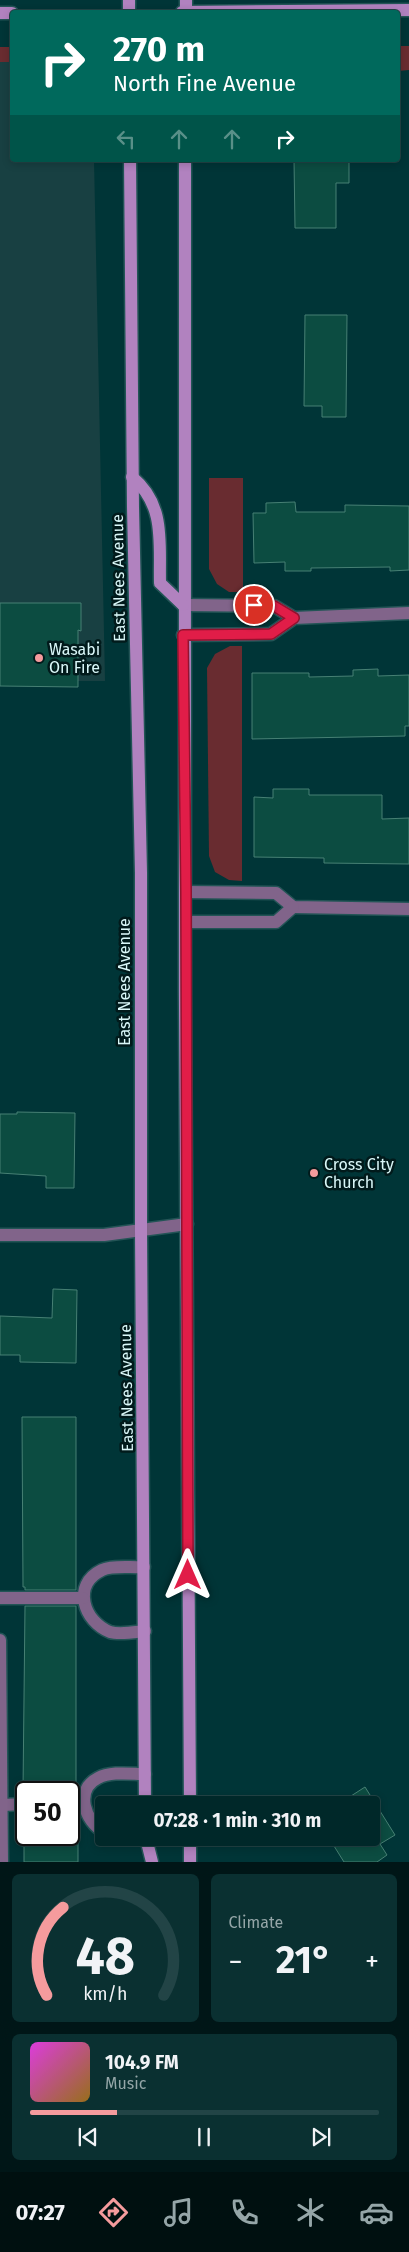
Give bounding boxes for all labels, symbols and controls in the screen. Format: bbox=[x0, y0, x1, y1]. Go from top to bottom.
text: 270 m bbox=[113, 28, 205, 70]
icon: right bbox=[30, 30, 95, 95]
text: North Fine Avenue bbox=[113, 70, 296, 97]
icon: left bbox=[112, 125, 140, 153]
icon: ahead bbox=[165, 125, 193, 153]
icon: ahead bbox=[218, 125, 246, 153]
icon: right bbox=[271, 125, 299, 153]
street label: East Nees Avenue bbox=[108, 514, 129, 642]
pin bbox=[233, 584, 275, 626]
icon: arrive bbox=[240, 591, 268, 619]
place label: Wasabi On Fire bbox=[49, 640, 100, 677]
marker: Wasabi On Fire bbox=[33, 652, 45, 664]
street label: East Nees Avenue bbox=[115, 918, 134, 1046]
place label: Cross City Church bbox=[324, 1155, 394, 1192]
marker: Cross City Church bbox=[308, 1167, 320, 1179]
street label: East Nees Avenue bbox=[116, 1324, 137, 1452]
position arrow bbox=[161, 1548, 213, 1600]
speed limit sign: 50 bbox=[15, 1781, 80, 1846]
text: 07:28 · 1 min · 310 m bbox=[154, 1809, 321, 1832]
text: Climate bbox=[229, 1913, 283, 1932]
text: 48 bbox=[75, 1925, 135, 1988]
text: 21° bbox=[276, 1937, 332, 1983]
text: − bbox=[229, 1945, 243, 1978]
text: + bbox=[365, 1945, 379, 1978]
text: km/h bbox=[83, 1983, 127, 2005]
text: 104.9 FM bbox=[105, 2051, 179, 2074]
text: Music bbox=[105, 2074, 146, 2093]
icon: previous bbox=[74, 2123, 102, 2151]
icon: pause bbox=[190, 2123, 218, 2151]
icon: next bbox=[307, 2123, 335, 2151]
icon: directions bbox=[96, 2195, 131, 2230]
icon: music bbox=[161, 2195, 196, 2230]
icon: phone bbox=[227, 2195, 262, 2230]
icon: climate bbox=[293, 2195, 328, 2230]
icon: car bbox=[359, 2195, 394, 2230]
text: 07:27 bbox=[15, 2199, 65, 2226]

